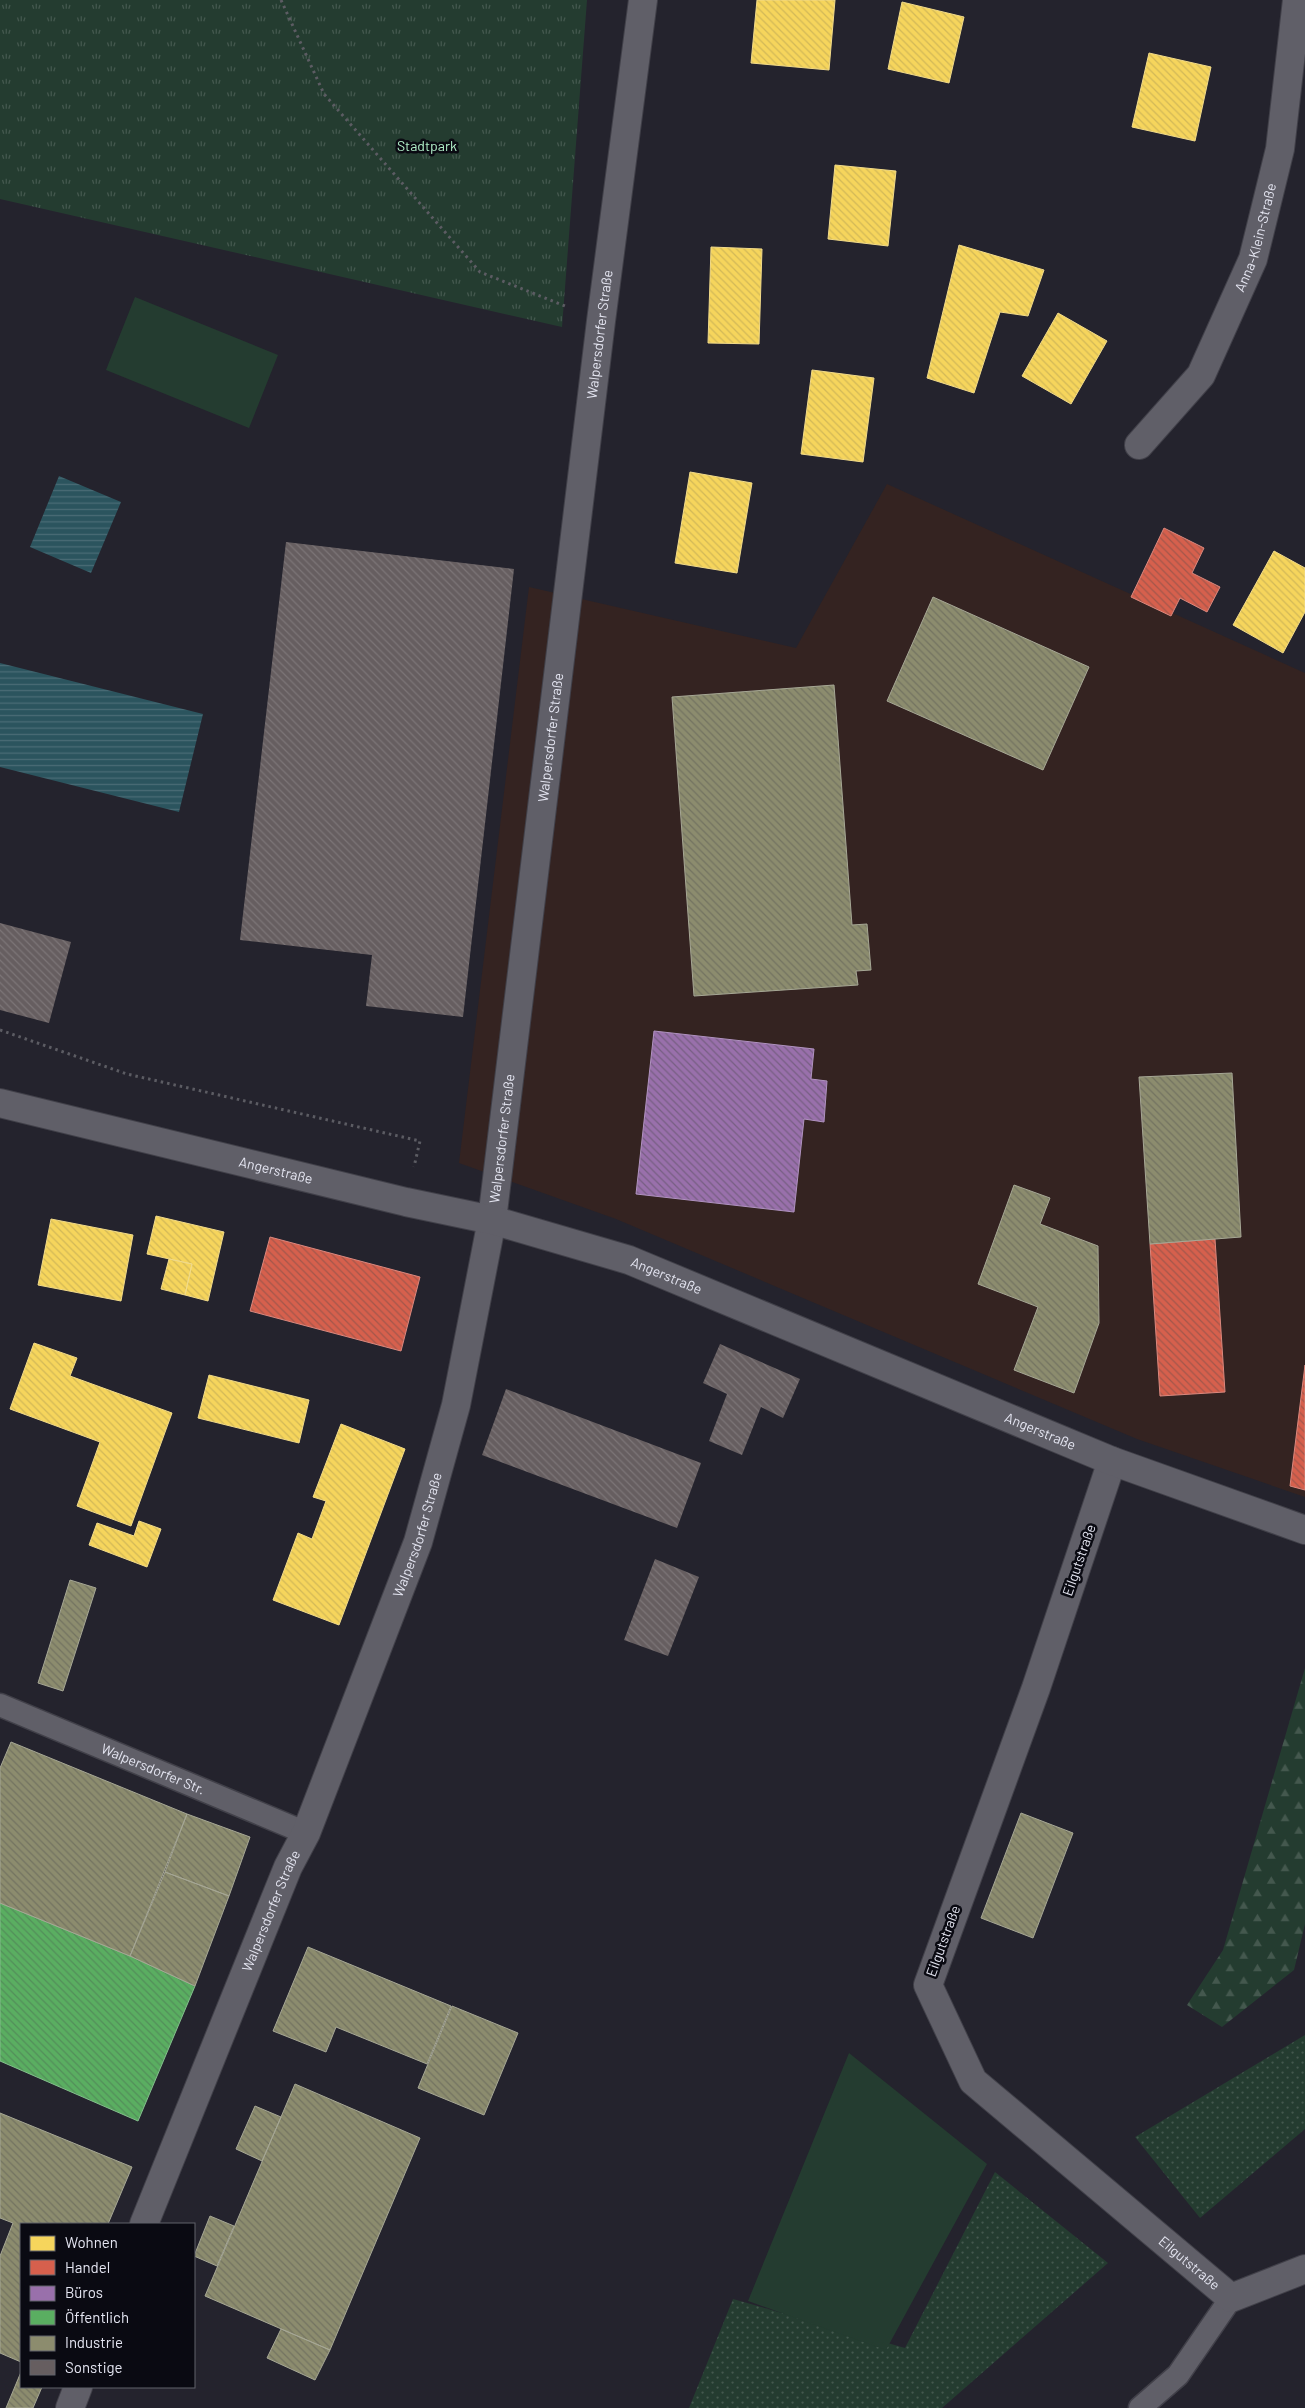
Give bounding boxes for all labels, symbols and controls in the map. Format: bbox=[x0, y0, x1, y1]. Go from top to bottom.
park label: Stadtpark bbox=[397, 137, 457, 154]
street label: Anna-Klein-Straße bbox=[1230, 181, 1279, 294]
street label: Walpersdorfer Straße bbox=[583, 269, 616, 400]
street label: Walpersdorfer Straße bbox=[534, 672, 566, 803]
street label: Walpersdorfer Straße bbox=[485, 1073, 518, 1204]
street label: Angerstraße bbox=[237, 1153, 315, 1187]
street label: Angerstraße bbox=[629, 1253, 705, 1297]
street label: Angerstraße bbox=[1002, 1408, 1079, 1453]
street label: Walpersdorfer Straße bbox=[389, 1470, 445, 1599]
street label: Eilgutstraße bbox=[1058, 1522, 1099, 1598]
street label: Walpersdorfer Str. bbox=[99, 1739, 208, 1798]
street label: Walpersdorfer Straße bbox=[238, 1847, 304, 1974]
street label: Eilgutstraße bbox=[922, 1903, 963, 1979]
legend bbox=[20, 2223, 195, 2388]
street label: Eilgutstraße bbox=[1155, 2232, 1224, 2293]
text: Wohnen bbox=[65, 2233, 118, 2251]
text: Handel bbox=[65, 2258, 110, 2276]
text: Büros bbox=[65, 2283, 103, 2301]
text: Öffentlich bbox=[65, 2308, 129, 2326]
text: Industrie bbox=[65, 2333, 123, 2351]
text: Sonstige bbox=[65, 2358, 123, 2376]

